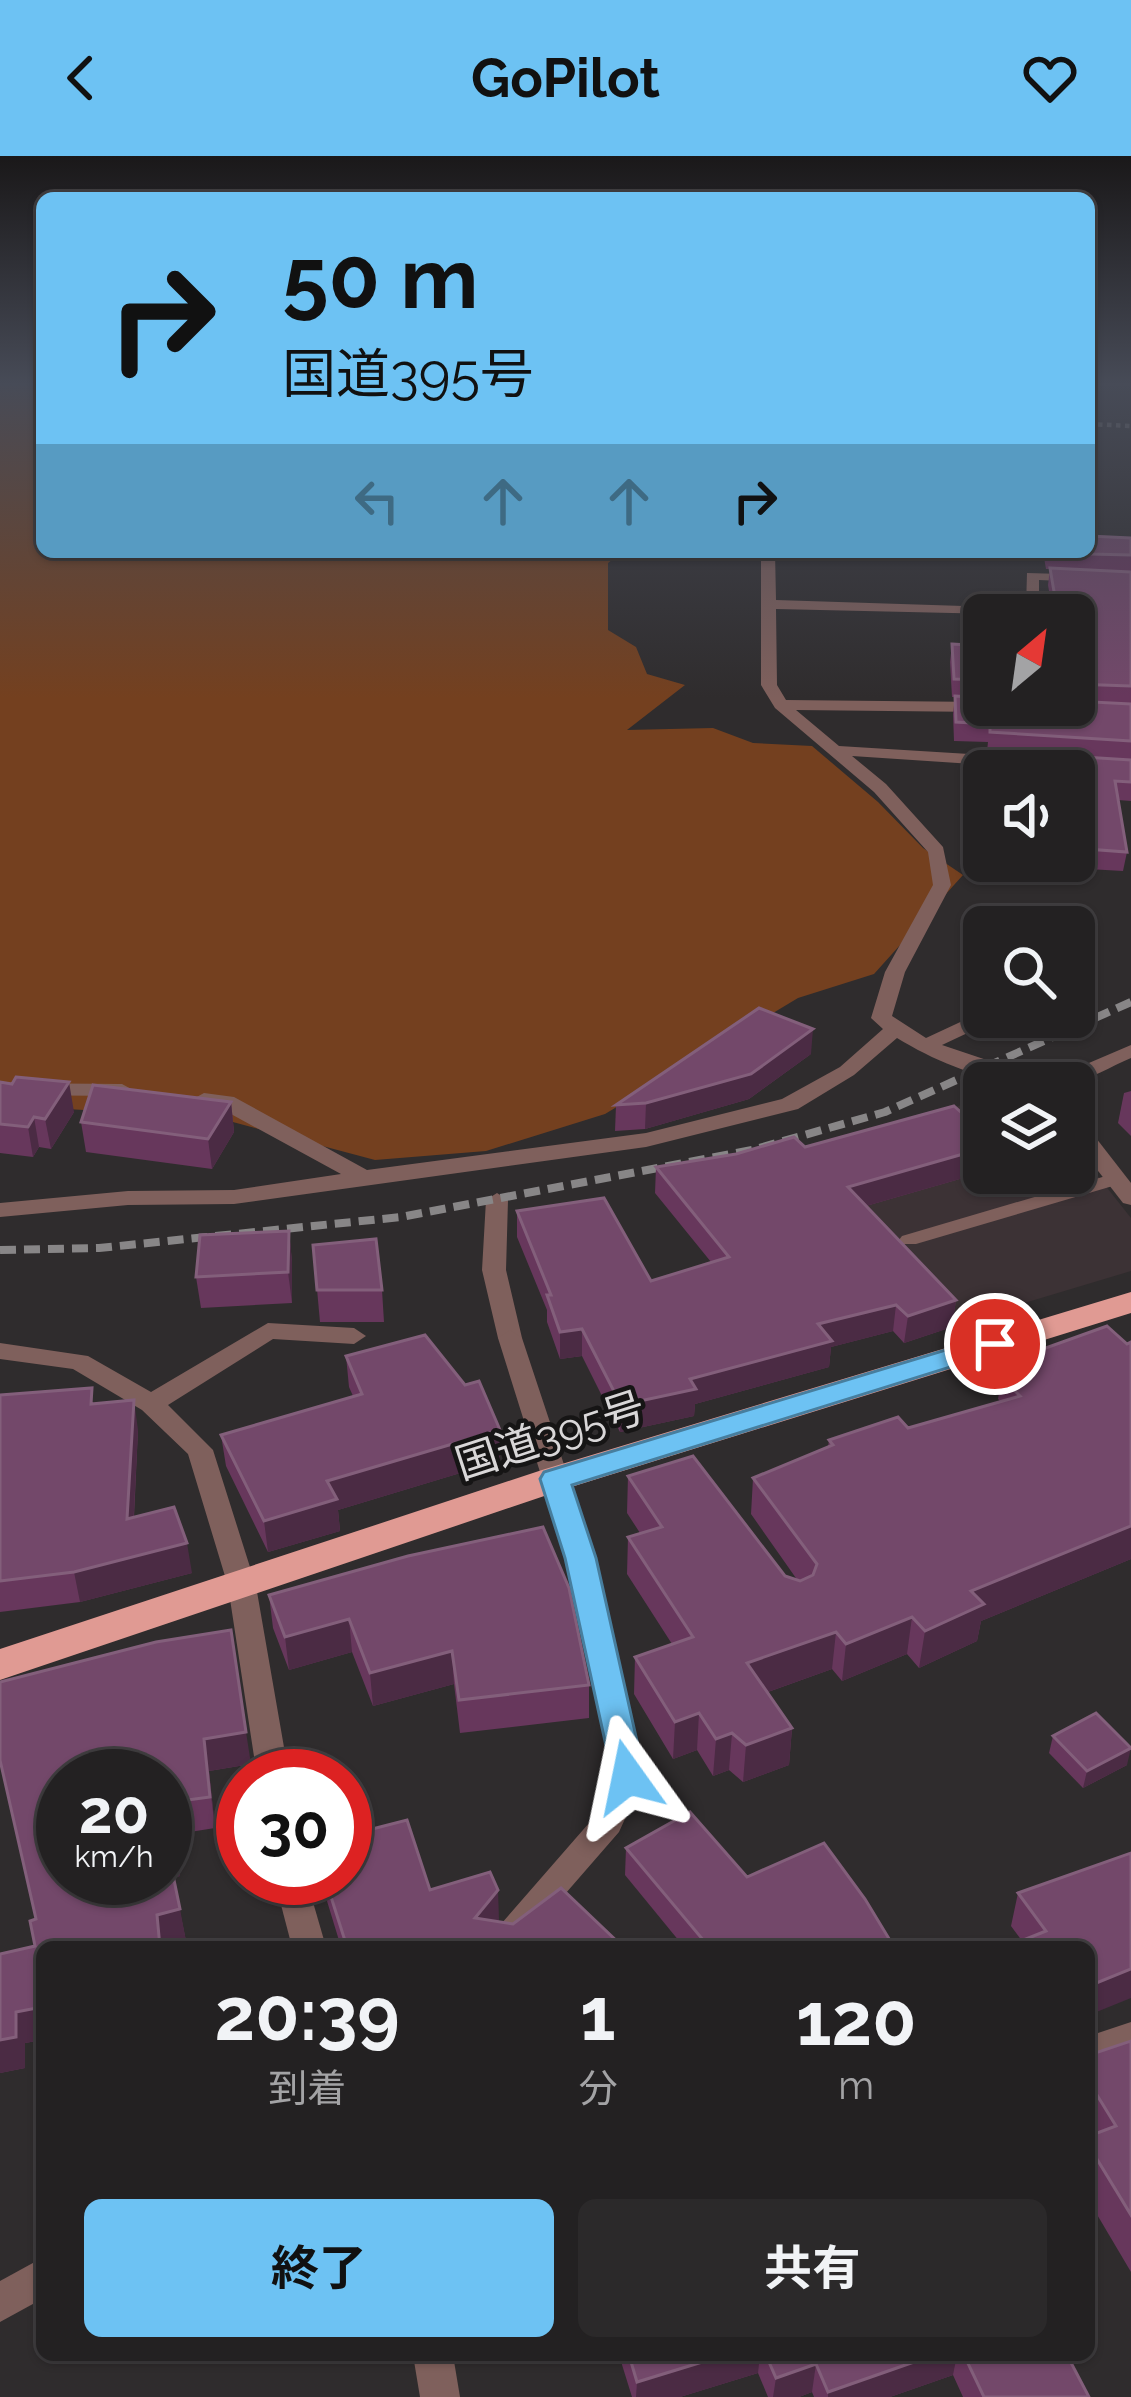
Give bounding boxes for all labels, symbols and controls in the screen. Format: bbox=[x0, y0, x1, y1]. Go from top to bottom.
icon: back bbox=[48, 45, 114, 111]
icon: heart bbox=[1017, 45, 1083, 111]
text: GoPilot bbox=[471, 46, 660, 110]
text: 50 m bbox=[282, 229, 478, 328]
icon: right bbox=[84, 240, 240, 396]
text: 国道395号 bbox=[282, 342, 534, 406]
icon: left bbox=[344, 468, 410, 534]
icon: ahead bbox=[470, 468, 536, 534]
icon: ahead bbox=[596, 468, 662, 534]
icon: right bbox=[722, 468, 788, 534]
north arrow bbox=[963, 594, 1095, 726]
map controls bbox=[963, 594, 1095, 1194]
button: sound bbox=[963, 750, 1095, 882]
button: search bbox=[963, 906, 1095, 1038]
button: layers bbox=[963, 1062, 1095, 1194]
pin bbox=[944, 1293, 1046, 1395]
icon: arrive bbox=[962, 1311, 1028, 1377]
street label: 国道395号 bbox=[449, 1382, 651, 1489]
position arrow bbox=[565, 1714, 691, 1840]
speed limit sign: 30 bbox=[216, 1749, 372, 1905]
text: 20 bbox=[79, 1777, 149, 1847]
text: km/h bbox=[74, 1839, 154, 1874]
text: 20:39 bbox=[215, 1972, 400, 2057]
text: 1 bbox=[580, 1972, 616, 2057]
text: 120 bbox=[796, 1977, 916, 2062]
text: m bbox=[838, 2062, 874, 2108]
text: 到着 bbox=[268, 2065, 346, 2111]
text: 分 bbox=[578, 2065, 617, 2111]
button: 終了 bbox=[84, 2199, 554, 2337]
button: 共有 bbox=[578, 2199, 1047, 2337]

